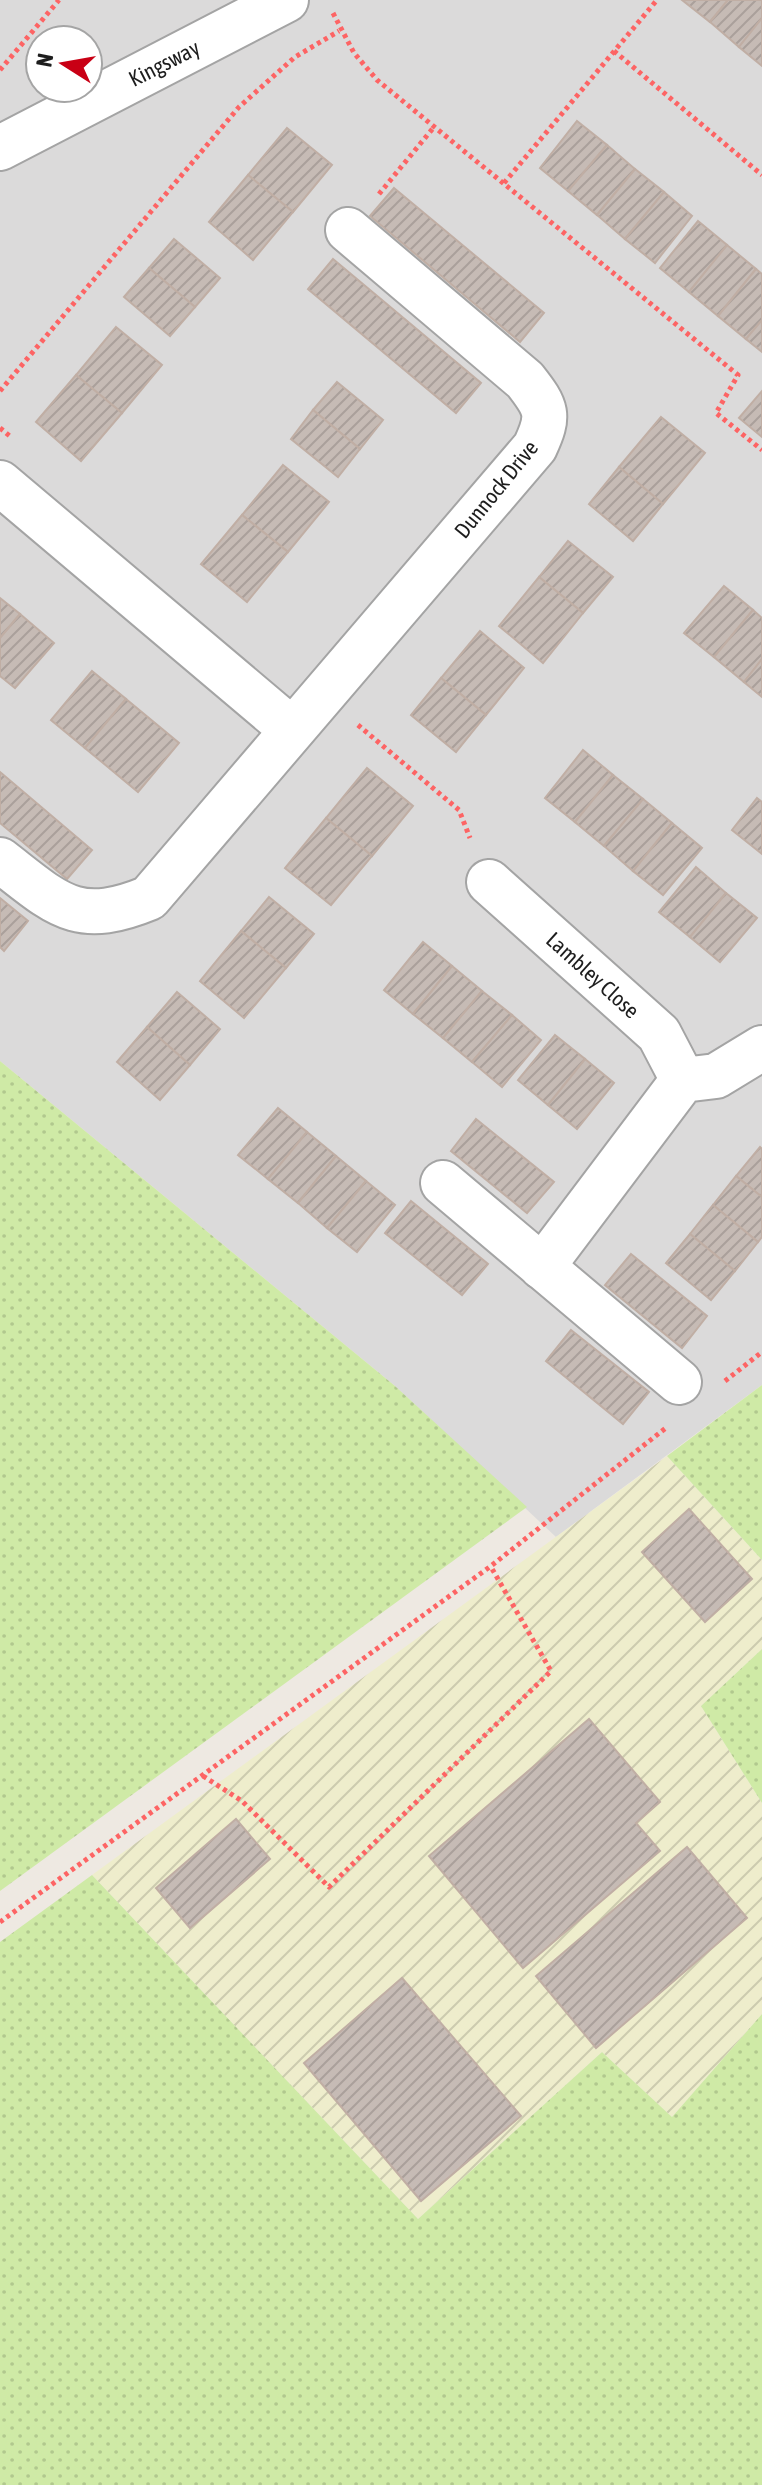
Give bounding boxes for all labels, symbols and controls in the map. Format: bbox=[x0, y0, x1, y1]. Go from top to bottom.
north arrow bbox=[24, 24, 104, 104]
street label: Kingsway bbox=[124, 34, 204, 92]
text: N bbox=[30, 51, 58, 69]
street label: Dunnock Drive bbox=[449, 435, 543, 543]
street label: Lambley Close bbox=[541, 927, 645, 1024]

